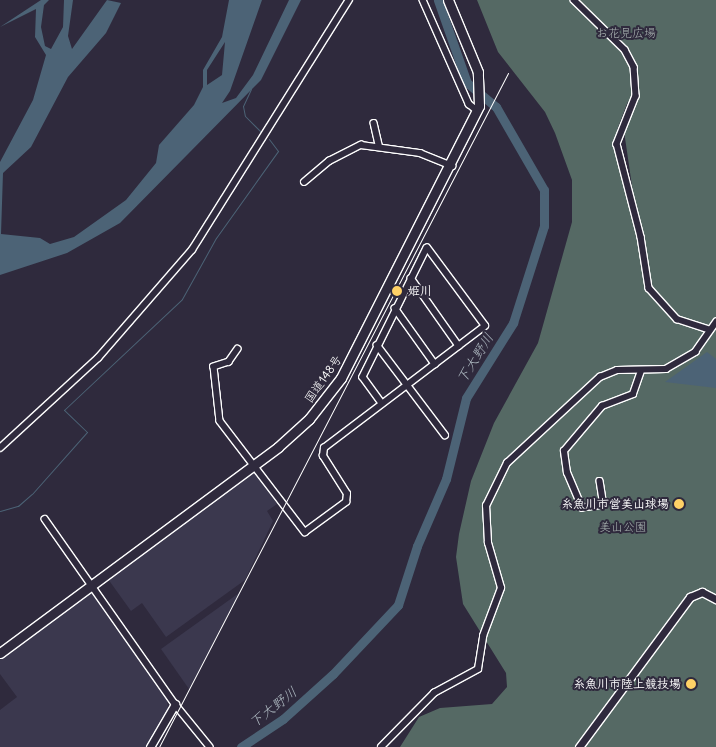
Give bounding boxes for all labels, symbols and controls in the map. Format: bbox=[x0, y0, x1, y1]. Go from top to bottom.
park label: お花見広場 bbox=[596, 26, 656, 40]
marker: 姫川 bbox=[390, 284, 404, 298]
place label: 姫川 bbox=[408, 284, 432, 298]
water label: 下大野川 bbox=[453, 330, 497, 386]
street label: 国道148号 bbox=[301, 353, 345, 405]
place label: 糸魚川市営美山球場 bbox=[561, 497, 669, 511]
marker: 糸魚川市営美山球場 bbox=[673, 498, 685, 510]
park label: 美山公園 bbox=[599, 520, 647, 534]
place label: 糸魚川市陸上競技場 bbox=[573, 677, 681, 691]
marker: 糸魚川市陸上競技場 bbox=[685, 678, 697, 690]
water label: 下大野川 bbox=[246, 683, 300, 731]

